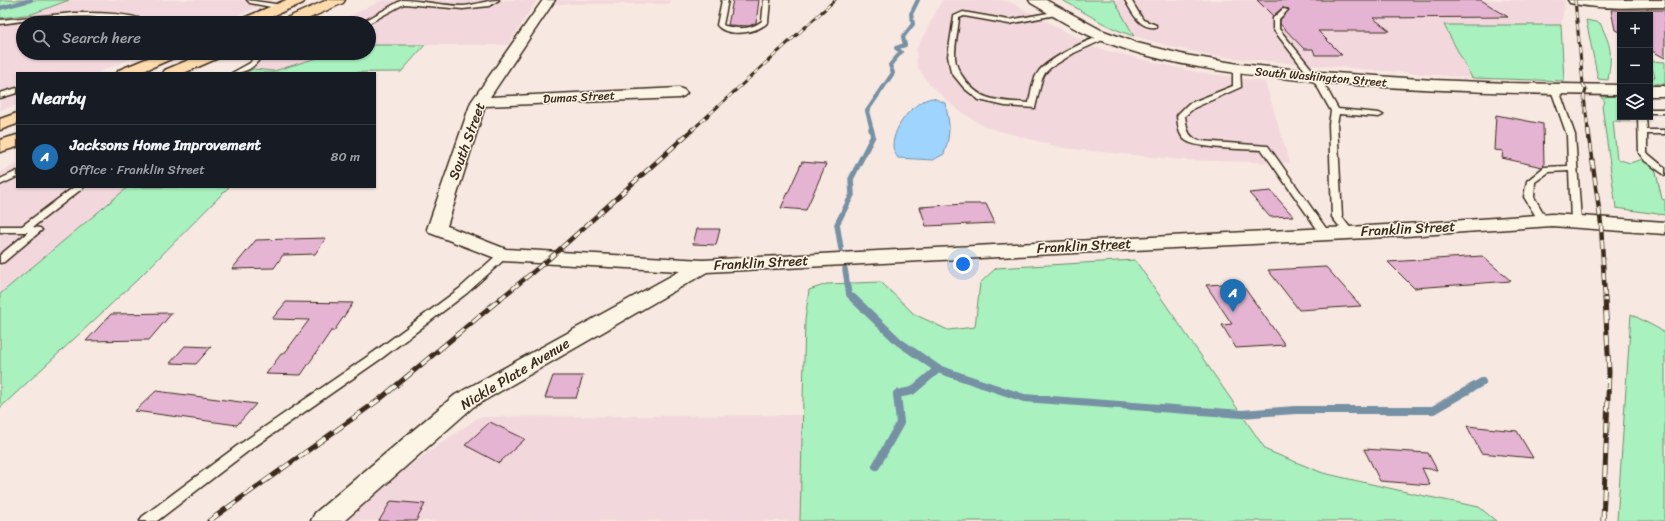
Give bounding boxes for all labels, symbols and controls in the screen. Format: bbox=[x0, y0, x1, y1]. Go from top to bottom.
map controls bbox=[1617, 12, 1653, 120]
button: + bbox=[1617, 12, 1653, 48]
search box bbox=[16, 16, 376, 60]
text: Search here bbox=[62, 25, 141, 51]
icon: search bbox=[30, 27, 52, 49]
button: − bbox=[1617, 48, 1653, 84]
street label: South Washington Street bbox=[1254, 60, 1388, 94]
text: Nearby bbox=[32, 83, 86, 113]
street label: Dumas Street bbox=[542, 84, 616, 110]
button: layers bbox=[1617, 84, 1653, 120]
street label: South Street bbox=[441, 99, 493, 183]
text: Jacksons Home Improvement bbox=[70, 132, 261, 158]
text: A bbox=[41, 145, 49, 168]
text: 80 m bbox=[331, 145, 360, 168]
text: Office · Franklin Street bbox=[70, 158, 205, 181]
street label: Franklin Street bbox=[1360, 214, 1456, 244]
street label: Franklin Street bbox=[1036, 231, 1132, 261]
street label: Franklin Street bbox=[713, 248, 809, 278]
your location bbox=[953, 254, 973, 274]
pin: A bbox=[1220, 279, 1246, 312]
street label: Nickle Plate Avenue bbox=[455, 331, 575, 417]

